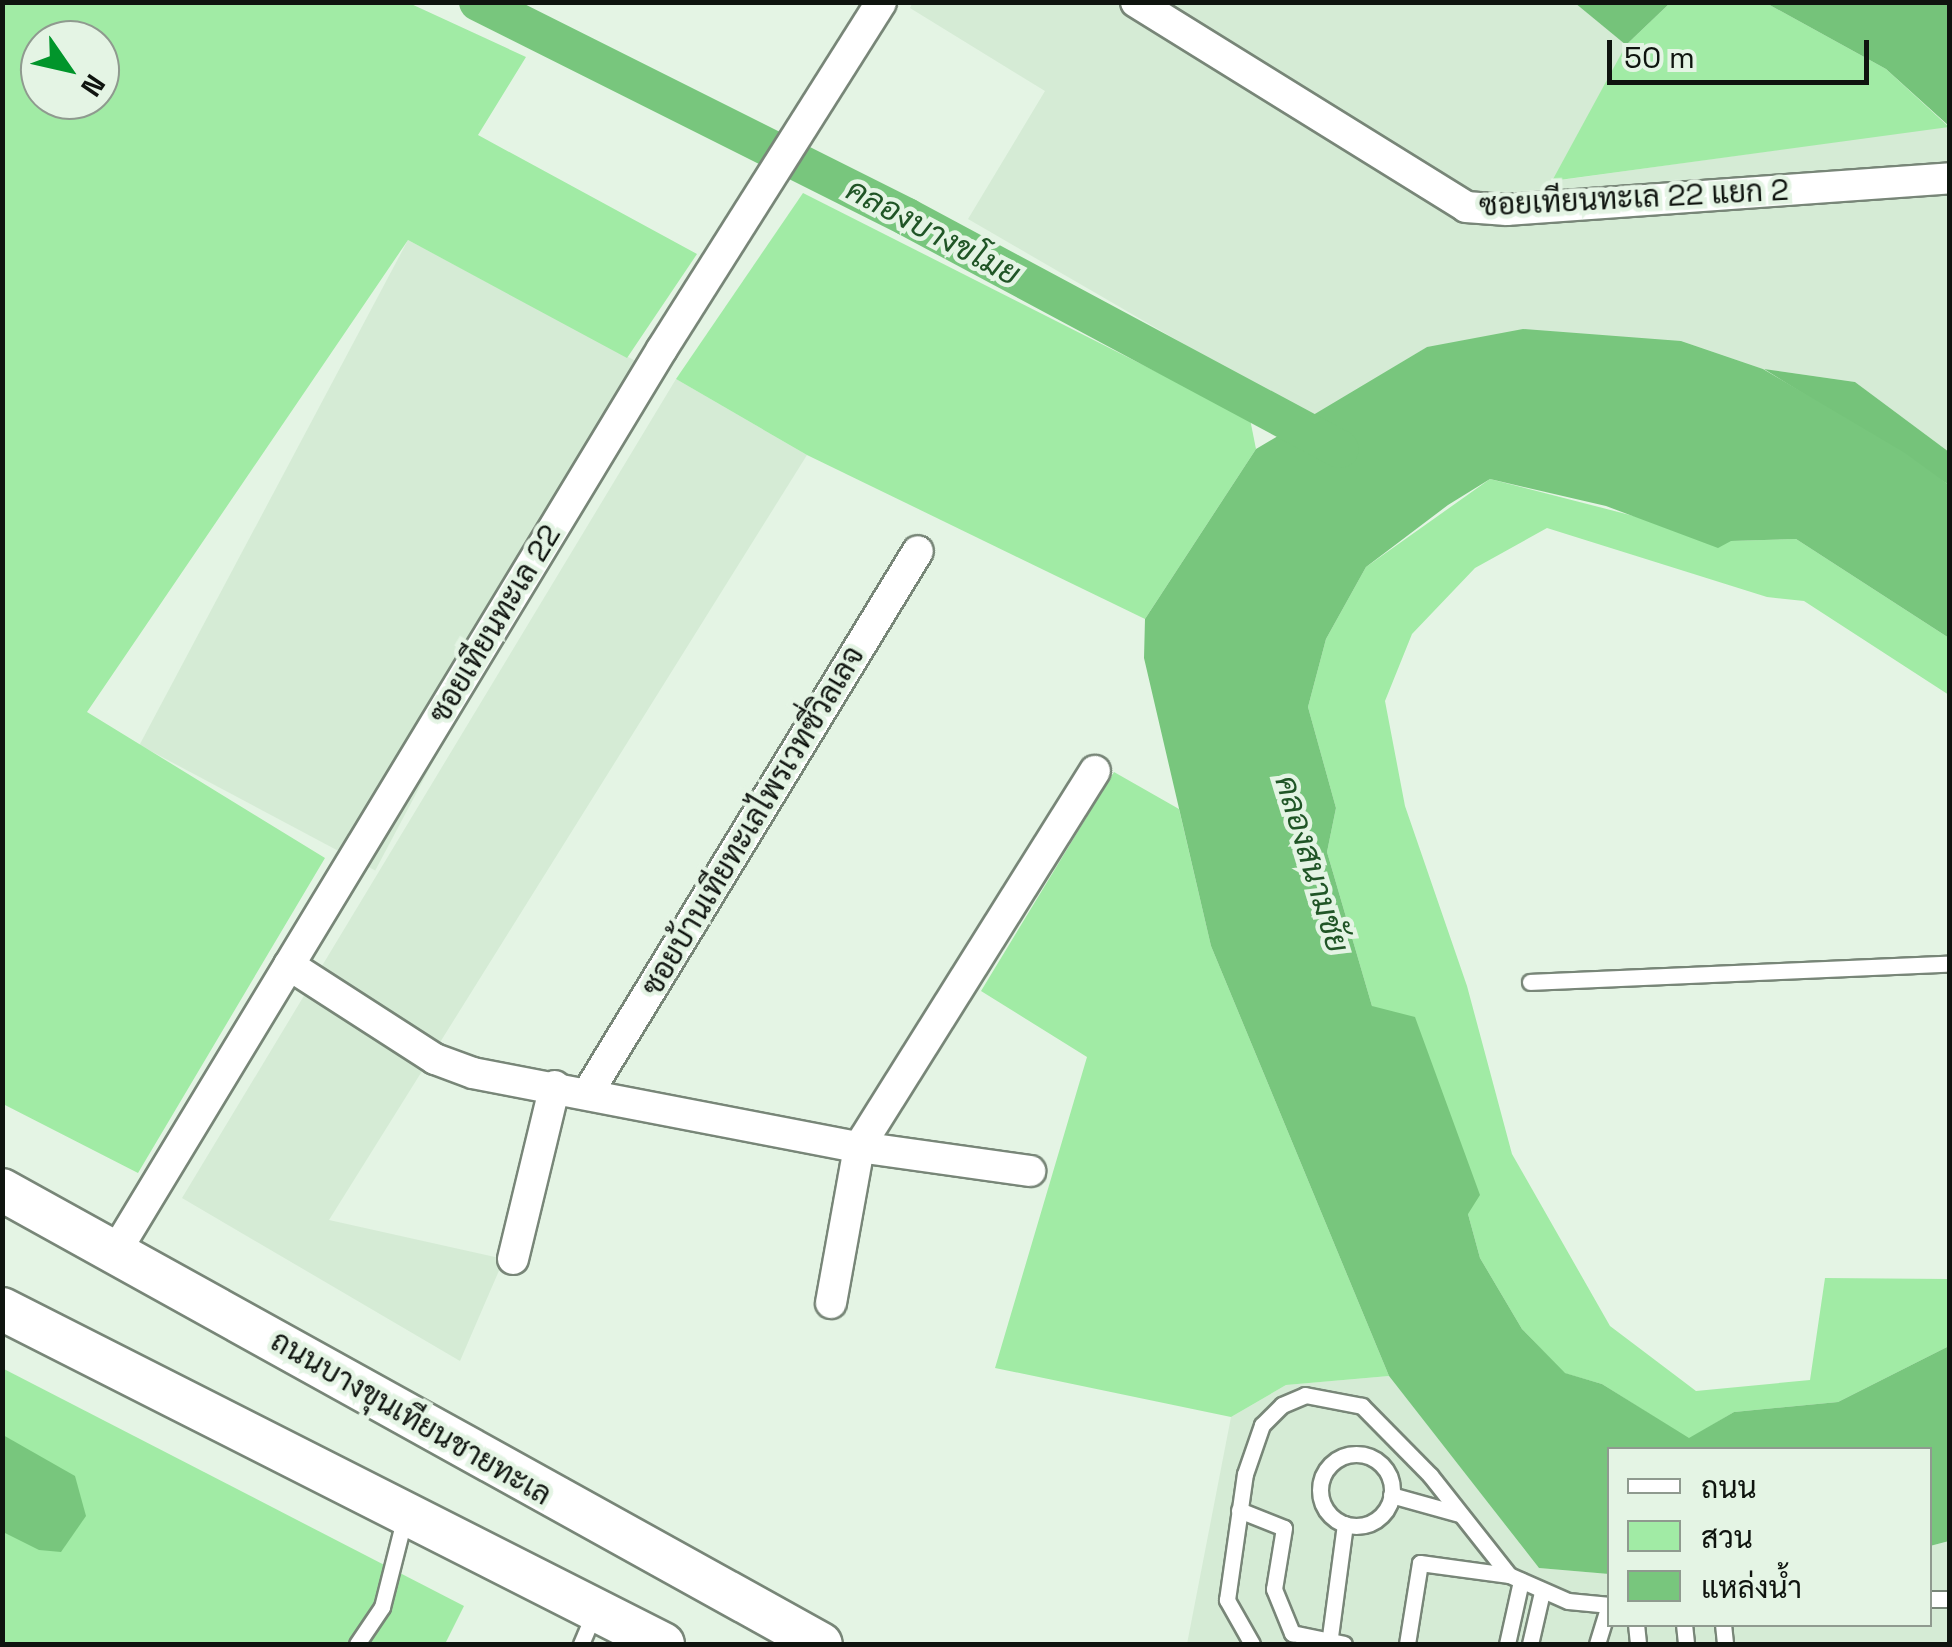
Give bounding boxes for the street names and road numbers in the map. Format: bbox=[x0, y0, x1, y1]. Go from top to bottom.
street label: ซอยเทียนทะเล 22 แยก 2 bbox=[1478, 172, 1790, 224]
street label: ซอยเทียนทะเล 22 bbox=[422, 518, 568, 730]
street label: ซอยบ้านเทียทะเลไพรเวทซี่วิลเลจ bbox=[634, 640, 872, 1002]
street label: ถนนบางขุนเทียนชายทะเล bbox=[264, 1323, 558, 1513]

